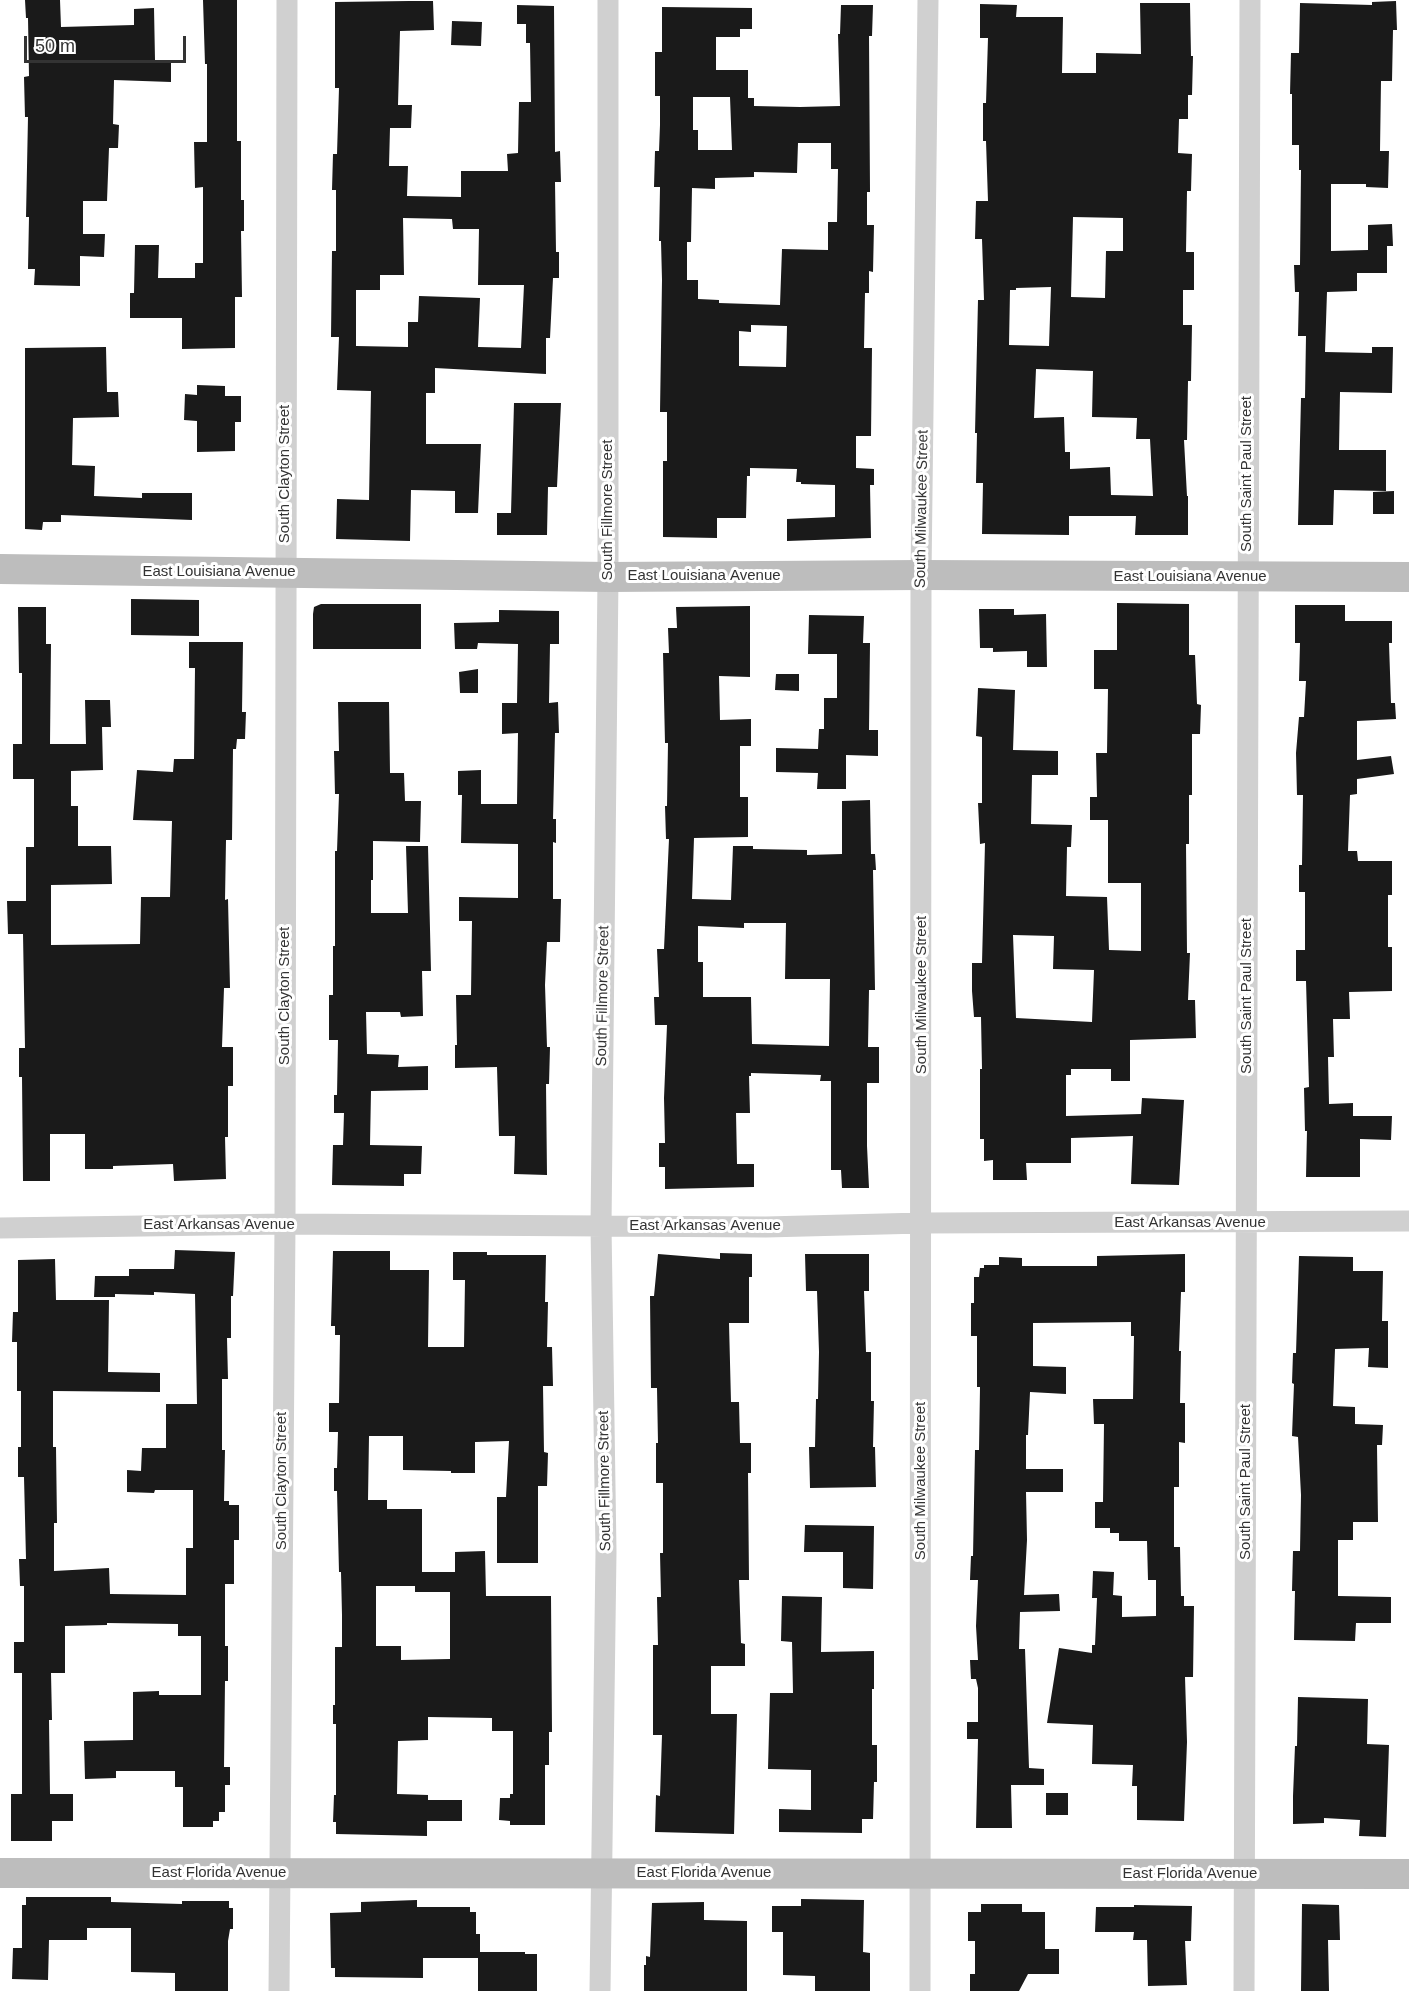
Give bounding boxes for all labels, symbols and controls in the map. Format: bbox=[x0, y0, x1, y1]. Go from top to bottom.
scale bar bbox=[27, 24, 189, 62]
text: 50 m bbox=[35, 36, 75, 56]
street label: South Saint Paul Street bbox=[1238, 396, 1256, 552]
street label: South Clayton Street bbox=[276, 405, 294, 543]
street label: South Milwaukee Street bbox=[912, 430, 932, 588]
street label: South Fillmore Street bbox=[599, 440, 617, 580]
street label: East Louisiana Avenue bbox=[142, 563, 296, 581]
street label: East Louisiana Avenue bbox=[627, 567, 781, 585]
street label: East Louisiana Avenue bbox=[1113, 568, 1267, 586]
street label: South Milwaukee Street bbox=[913, 916, 931, 1074]
street label: South Saint Paul Street bbox=[1238, 918, 1256, 1074]
street label: South Fillmore Street bbox=[593, 925, 613, 1067]
street label: South Clayton Street bbox=[276, 927, 294, 1065]
street label: East Arkansas Avenue bbox=[1114, 1214, 1266, 1232]
street label: East Arkansas Avenue bbox=[143, 1216, 295, 1234]
street label: East Arkansas Avenue bbox=[629, 1217, 781, 1235]
street label: South Milwaukee Street bbox=[912, 1402, 930, 1560]
street label: South Saint Paul Street bbox=[1237, 1404, 1255, 1560]
street label: South Fillmore Street bbox=[595, 1410, 615, 1552]
street label: South Clayton Street bbox=[273, 1412, 291, 1550]
street label: East Florida Avenue bbox=[152, 1864, 286, 1882]
street label: East Florida Avenue bbox=[637, 1864, 771, 1882]
street label: East Florida Avenue bbox=[1123, 1865, 1257, 1883]

